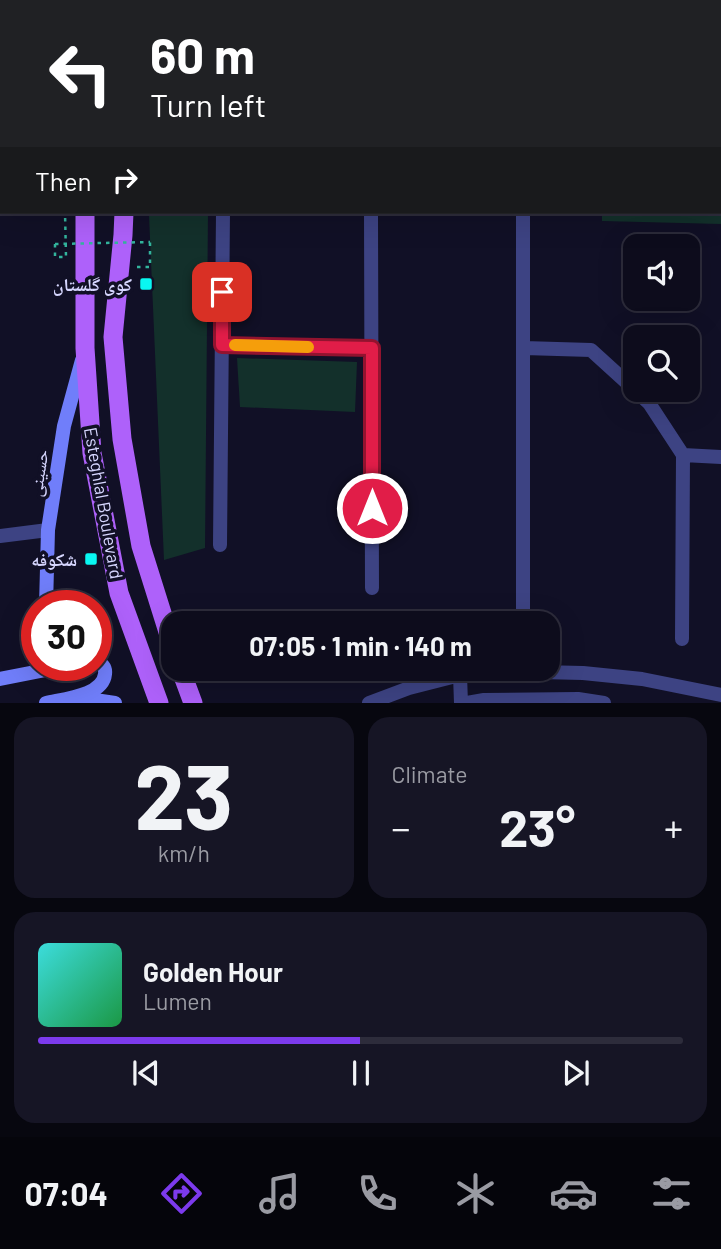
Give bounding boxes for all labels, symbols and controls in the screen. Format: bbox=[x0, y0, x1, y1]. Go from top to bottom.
text: 60 m bbox=[150, 25, 255, 84]
icon: left bbox=[35, 28, 126, 119]
text: Turn left bbox=[150, 85, 267, 123]
icon: right bbox=[106, 161, 144, 199]
text: Then bbox=[35, 165, 92, 196]
map controls bbox=[623, 234, 700, 402]
button: sound bbox=[623, 234, 700, 311]
pin bbox=[192, 262, 252, 322]
place label: کوی گلستان bbox=[53, 273, 132, 296]
icon: arrive bbox=[203, 273, 241, 311]
marker: کوی گلستان bbox=[138, 276, 154, 292]
button: search bbox=[623, 325, 700, 402]
street label: Esteghlal Boulevard bbox=[80, 425, 128, 581]
street label: حسینی bbox=[23, 448, 54, 498]
position arrow bbox=[335, 471, 409, 545]
place label: شکوفه bbox=[31, 548, 77, 570]
marker: شکوفه bbox=[83, 551, 99, 567]
speed limit sign: 30 bbox=[21, 590, 112, 681]
text: 07:05 · 1 min · 140 m bbox=[249, 630, 472, 661]
text: 23 bbox=[134, 739, 233, 848]
text: Climate bbox=[392, 760, 468, 788]
text: 23° bbox=[499, 795, 575, 857]
text: − bbox=[392, 804, 411, 850]
text: + bbox=[664, 804, 683, 850]
text: km/h bbox=[158, 839, 210, 867]
text: Golden Hour bbox=[143, 956, 283, 987]
text: Lumen bbox=[143, 987, 212, 1015]
icon: previous bbox=[127, 1054, 165, 1092]
icon: pause bbox=[342, 1054, 380, 1092]
icon: next bbox=[557, 1054, 595, 1092]
icon: directions bbox=[157, 1169, 206, 1218]
icon: music bbox=[255, 1169, 304, 1218]
icon: phone bbox=[353, 1169, 402, 1218]
icon: climate bbox=[451, 1169, 500, 1218]
icon: car bbox=[549, 1169, 598, 1218]
icon: filters bbox=[647, 1169, 696, 1218]
text: 07:04 bbox=[25, 1174, 108, 1212]

